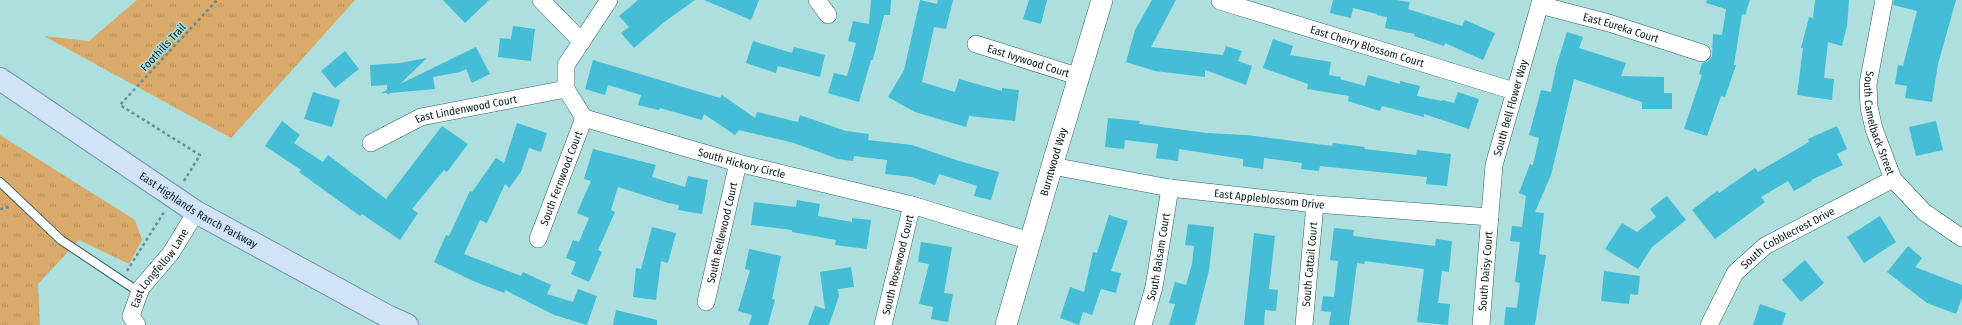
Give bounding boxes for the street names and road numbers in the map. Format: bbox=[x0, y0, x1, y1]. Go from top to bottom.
street label: East Eureka Court bbox=[1582, 11, 1661, 46]
street label: Foothills Trail bbox=[138, 21, 189, 74]
street label: East Cherry Blossom Court bbox=[1309, 23, 1426, 70]
street label: East Ivywood Court bbox=[985, 42, 1071, 80]
street label: South Bell Flower Way bbox=[1491, 58, 1531, 158]
street label: South Camelback Street bbox=[1861, 70, 1897, 177]
street label: East Lindenwood Court bbox=[413, 93, 518, 126]
street label: Burntwood Way bbox=[1038, 126, 1070, 197]
street label: South Fernwood Court bbox=[538, 129, 586, 228]
street label: South Hickory Circle bbox=[696, 146, 787, 181]
street label: East Highlands Ranch Parkway bbox=[137, 170, 260, 251]
street label: South Bellewood Court bbox=[704, 181, 740, 285]
street label: East Appleblossom Drive bbox=[1213, 187, 1325, 212]
street label: South Cobblecrest Drive bbox=[1738, 205, 1837, 272]
street label: South Balsam Court bbox=[1144, 212, 1173, 302]
street label: South Rosewood Court bbox=[880, 213, 917, 316]
street label: South Cattail Court bbox=[1300, 221, 1320, 307]
street label: East Longfellow Lane bbox=[128, 226, 191, 310]
street label: South Daisy Court bbox=[1476, 230, 1496, 312]

